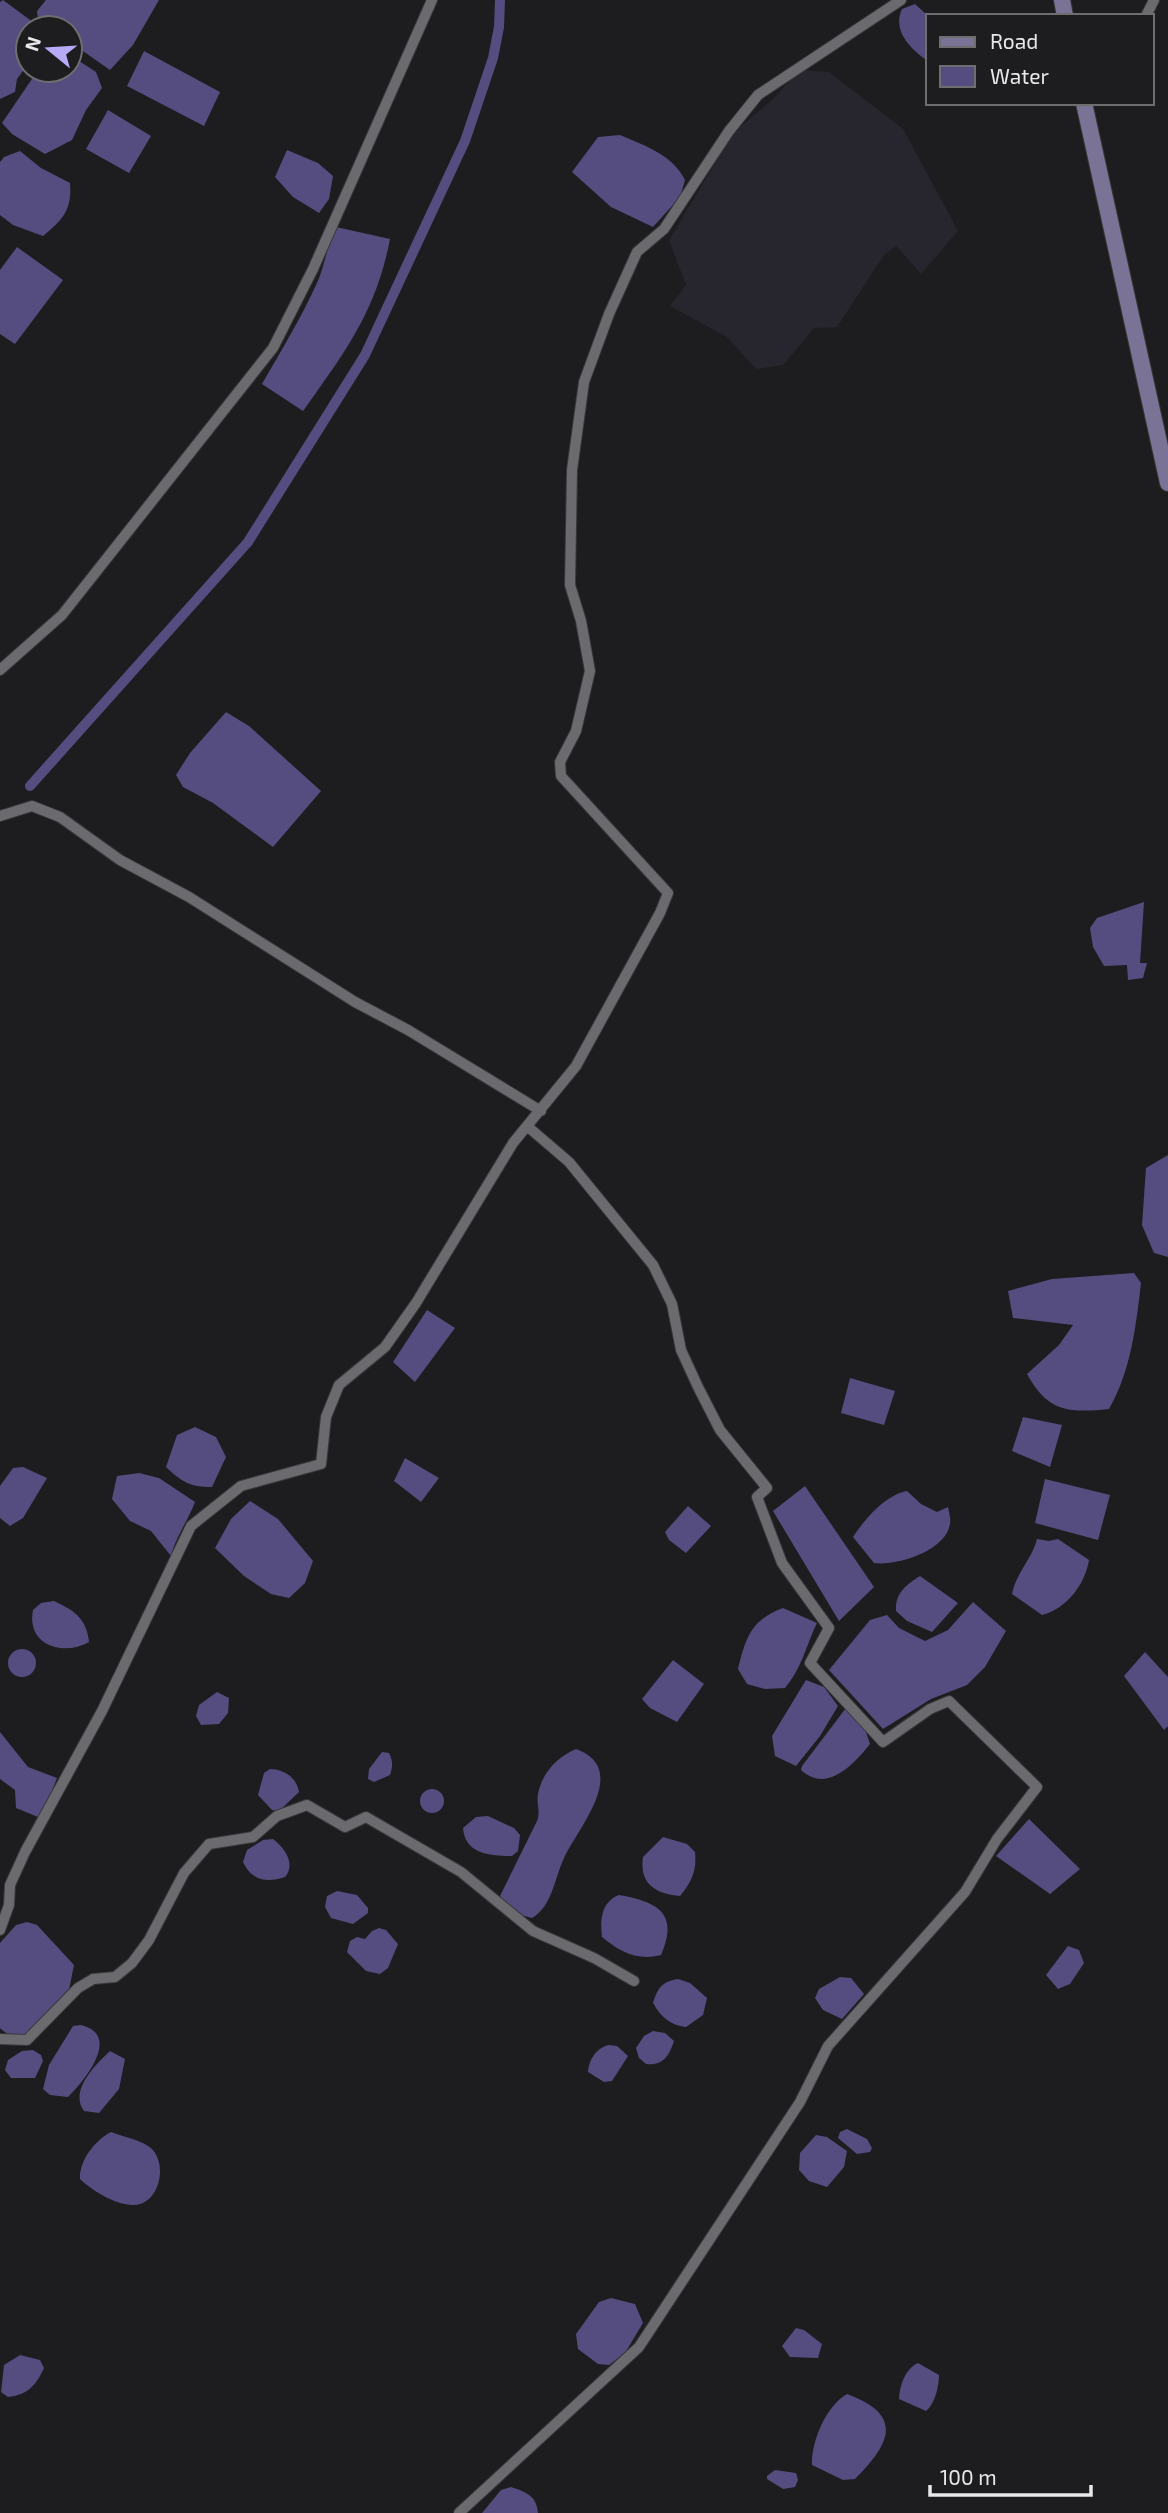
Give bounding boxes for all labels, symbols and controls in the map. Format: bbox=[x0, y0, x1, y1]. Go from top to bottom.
north arrow bbox=[14, 14, 84, 84]
legend bbox=[926, 14, 1154, 105]
text: Road bbox=[990, 28, 1038, 53]
text: N bbox=[19, 34, 45, 54]
text: Water bbox=[990, 63, 1049, 88]
scale bar bbox=[930, 2454, 1091, 2498]
text: 100 m bbox=[940, 2464, 997, 2489]

